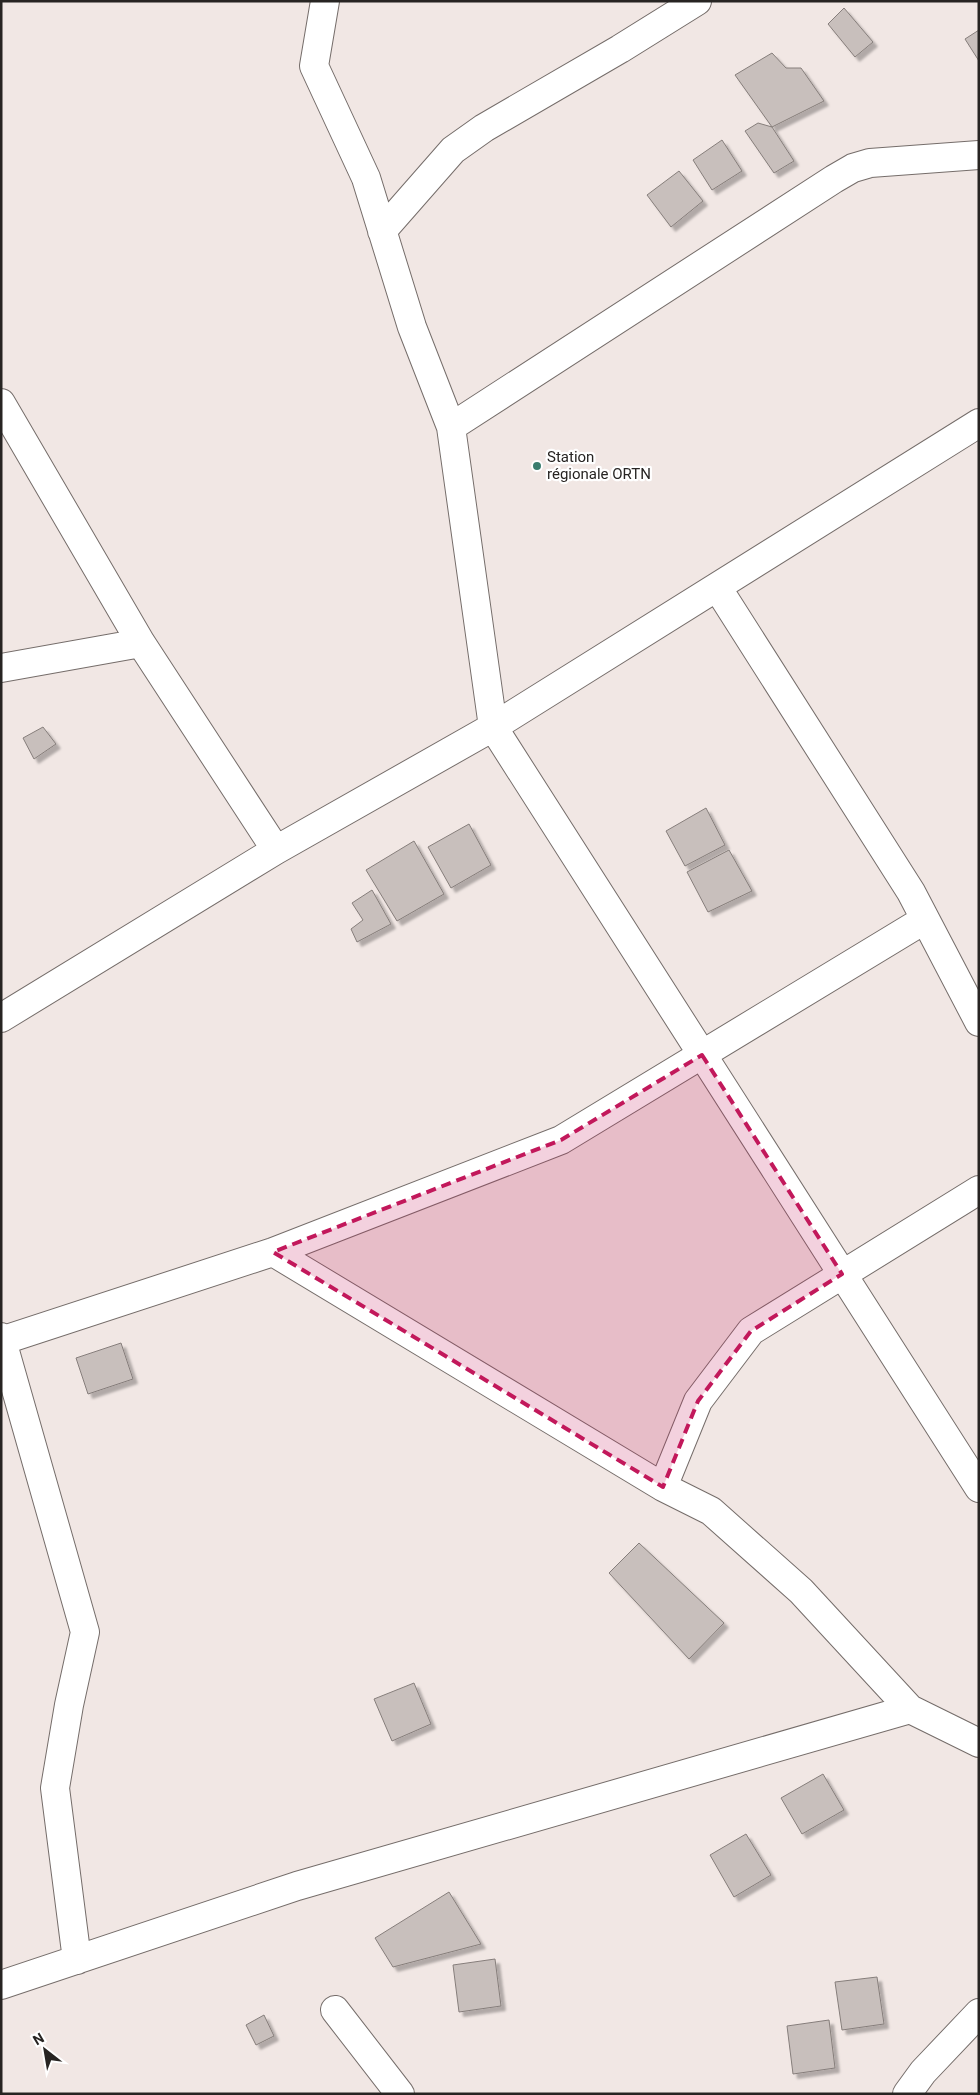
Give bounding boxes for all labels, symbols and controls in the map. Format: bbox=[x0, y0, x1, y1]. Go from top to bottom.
place label: Station régionale ORTN bbox=[547, 448, 651, 483]
marker: Station régionale ORTN bbox=[531, 460, 543, 472]
north arrow bbox=[20, 2025, 70, 2075]
text: N bbox=[30, 2029, 47, 2048]

